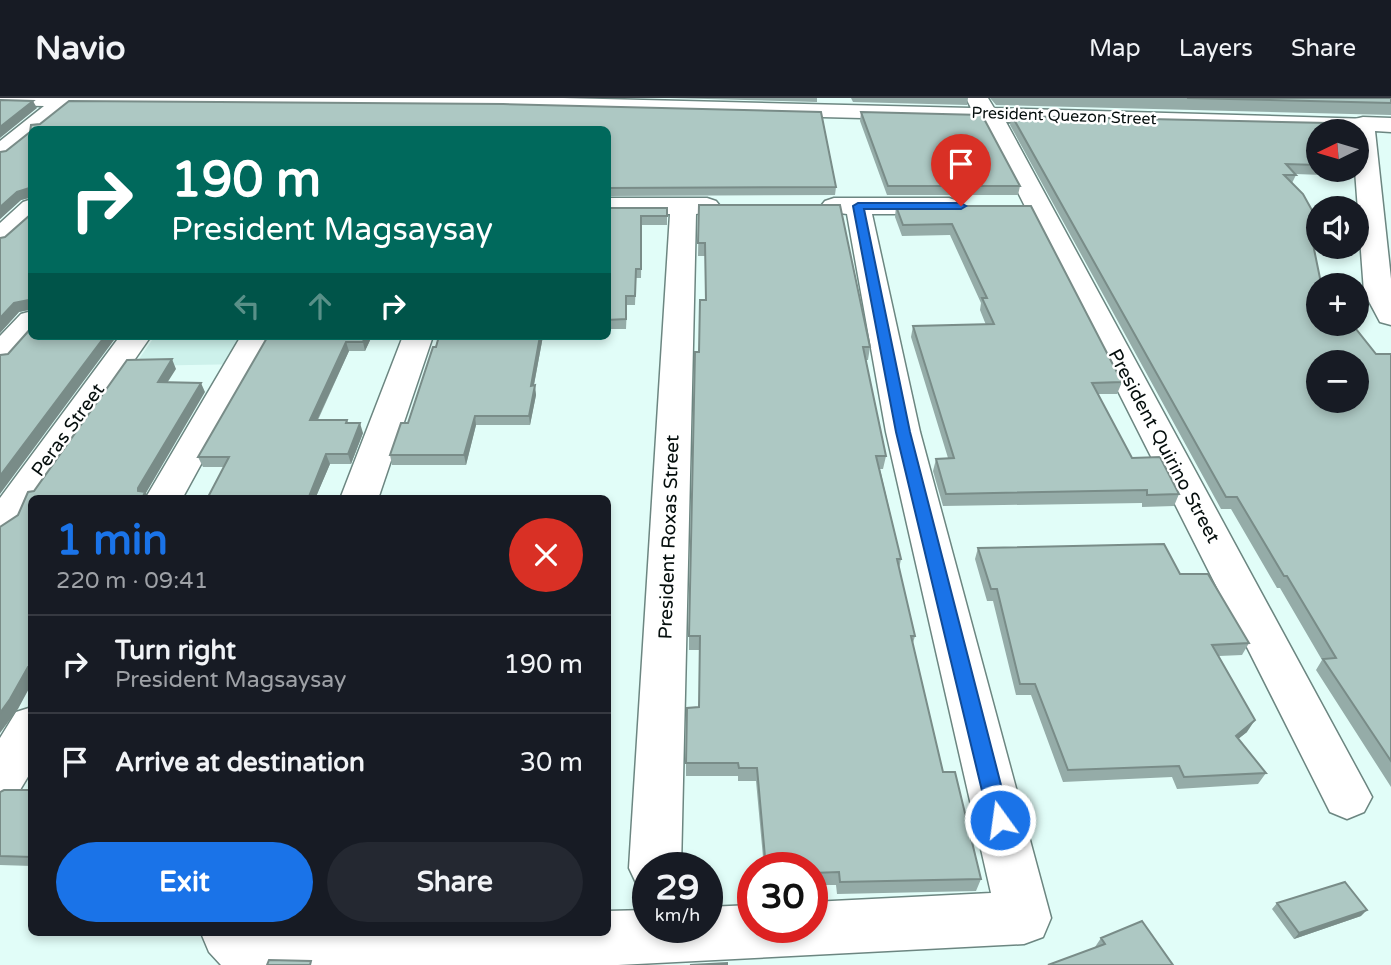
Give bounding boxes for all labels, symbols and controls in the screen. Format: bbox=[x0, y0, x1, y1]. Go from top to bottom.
text: Navio bbox=[35, 29, 126, 68]
text: Map bbox=[1089, 34, 1141, 63]
text: Layers bbox=[1179, 34, 1253, 63]
text: Share bbox=[1291, 34, 1356, 63]
street label: President Quezon Street bbox=[971, 103, 1157, 129]
north arrow bbox=[1306, 119, 1368, 182]
map controls bbox=[1306, 119, 1369, 413]
pin bbox=[931, 134, 991, 206]
icon: arrive bbox=[942, 145, 980, 183]
text: 190 m bbox=[171, 151, 321, 210]
icon: right bbox=[56, 154, 147, 245]
button: sound bbox=[1306, 196, 1369, 259]
text: President Magsaysay bbox=[171, 211, 493, 249]
button: + bbox=[1306, 273, 1369, 336]
icon: left bbox=[228, 287, 266, 325]
icon: ahead bbox=[301, 287, 339, 325]
icon: right bbox=[374, 287, 412, 325]
street label: President Quirino Street bbox=[1103, 345, 1225, 547]
button: − bbox=[1306, 350, 1369, 413]
street label: Peras Street bbox=[27, 379, 109, 481]
street label: President Roxas Street bbox=[654, 434, 684, 640]
text: 1 min bbox=[56, 515, 168, 566]
button: close bbox=[509, 518, 583, 592]
text: 220 m · 09:41 bbox=[56, 567, 208, 595]
text: Turn right bbox=[115, 635, 236, 666]
icon: right bbox=[56, 645, 94, 683]
text: 190 m bbox=[503, 649, 583, 680]
text: President Magsaysay bbox=[115, 666, 346, 694]
icon: arrive bbox=[56, 743, 94, 781]
text: Arrive at destination bbox=[115, 747, 365, 778]
text: 30 m bbox=[520, 747, 583, 778]
position arrow bbox=[963, 783, 1037, 857]
button: Exit bbox=[56, 842, 313, 922]
button: Share bbox=[327, 842, 583, 922]
speed limit sign: 30 bbox=[737, 852, 828, 943]
text: 29 bbox=[656, 867, 699, 909]
text: km/h bbox=[655, 904, 700, 926]

